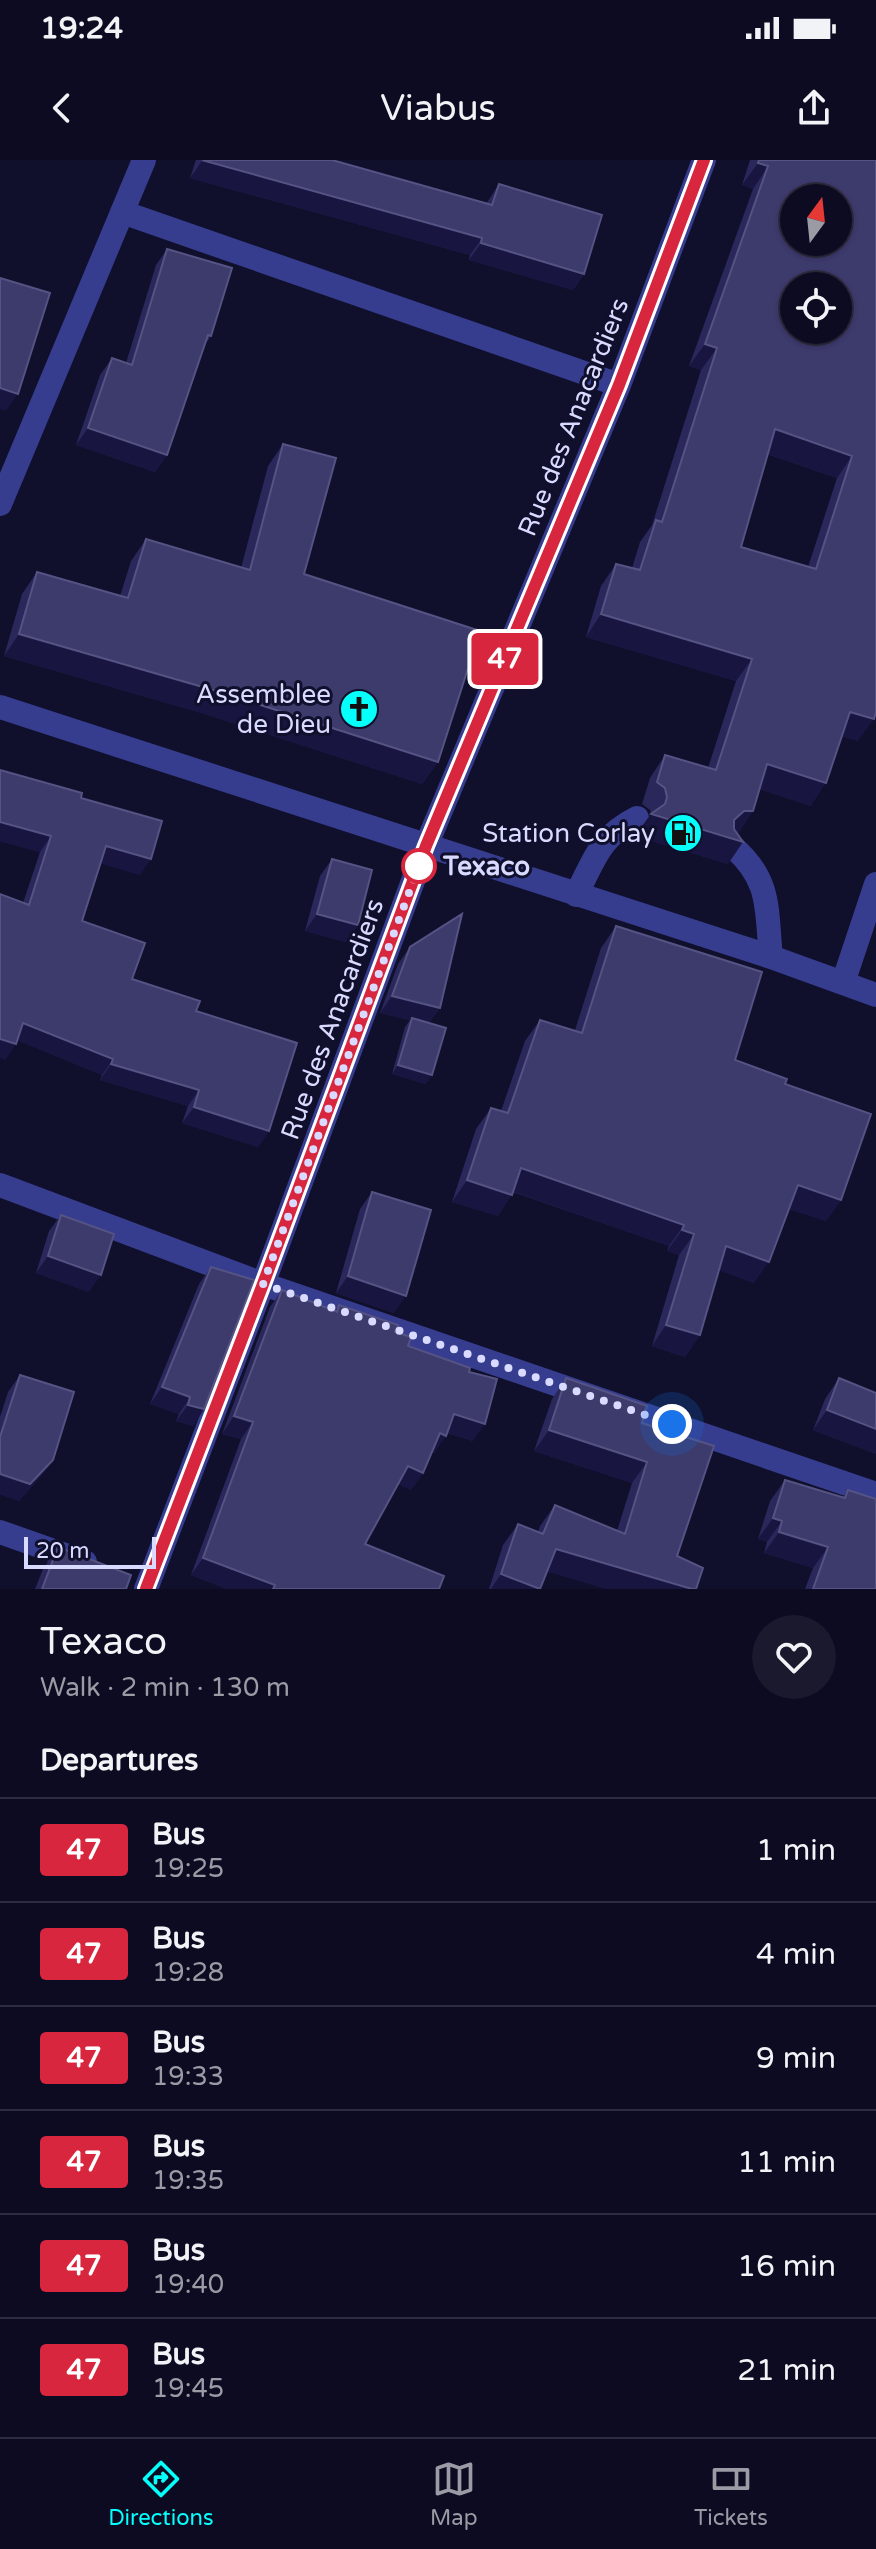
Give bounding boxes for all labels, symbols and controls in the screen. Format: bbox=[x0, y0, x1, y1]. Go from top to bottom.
text: 19:24 bbox=[40, 10, 123, 47]
icon: back bbox=[40, 86, 84, 130]
icon: share bbox=[792, 86, 836, 130]
text: Viabus bbox=[380, 87, 496, 130]
north arrow bbox=[780, 184, 852, 256]
map controls bbox=[780, 184, 852, 344]
button: locate bbox=[780, 272, 852, 344]
street label: Rue des Anacardiers bbox=[512, 294, 635, 541]
line badge: 47 bbox=[469, 633, 541, 685]
text: 47 bbox=[487, 642, 523, 676]
place label: Assemblee de Dieu bbox=[196, 679, 331, 740]
church icon: Assemblee de Dieu bbox=[338, 688, 380, 730]
fuel station icon: Station Corlay bbox=[662, 812, 704, 854]
place label: Station Corlay bbox=[482, 818, 655, 849]
marker: Texaco bbox=[402, 849, 436, 883]
place label: Texaco bbox=[442, 851, 530, 882]
street label: Rue des Anacardiers bbox=[274, 895, 390, 1144]
your location bbox=[652, 1404, 692, 1444]
scale bar bbox=[24, 1533, 156, 1569]
text: 20 m bbox=[36, 1538, 90, 1564]
button: heart bbox=[752, 1615, 836, 1699]
text: Texaco bbox=[40, 1619, 167, 1665]
text: Walk · 2 min · 130 m bbox=[40, 1672, 290, 1703]
text: Departures bbox=[40, 1742, 198, 1779]
text: Bus bbox=[152, 1816, 205, 1853]
text: 1 min bbox=[756, 1832, 836, 1869]
text: 47 bbox=[66, 1833, 102, 1867]
text: 19:25 bbox=[152, 1853, 224, 1884]
text: Bus bbox=[152, 1920, 205, 1957]
text: 4 min bbox=[756, 1936, 836, 1973]
text: 47 bbox=[66, 1937, 102, 1971]
text: 19:28 bbox=[152, 1957, 224, 1988]
text: Bus bbox=[152, 2024, 205, 2061]
text: 9 min bbox=[756, 2040, 836, 2077]
text: 47 bbox=[66, 2041, 102, 2075]
text: 19:33 bbox=[152, 2061, 224, 2092]
text: Bus bbox=[152, 2128, 205, 2165]
text: 11 min bbox=[737, 2144, 836, 2181]
text: 47 bbox=[66, 2145, 102, 2179]
text: 19:35 bbox=[152, 2165, 224, 2196]
text: Bus bbox=[152, 2232, 205, 2269]
text: 16 min bbox=[737, 2248, 836, 2285]
text: 47 bbox=[66, 2249, 102, 2283]
text: 19:40 bbox=[152, 2269, 224, 2300]
text: Bus bbox=[152, 2336, 205, 2373]
text: 21 min bbox=[737, 2352, 836, 2389]
text: 47 bbox=[66, 2353, 102, 2387]
text: 19:45 bbox=[152, 2373, 224, 2404]
tab: Directions bbox=[108, 2457, 214, 2531]
tab: Map bbox=[430, 2457, 478, 2531]
tab: Tickets bbox=[694, 2457, 768, 2531]

